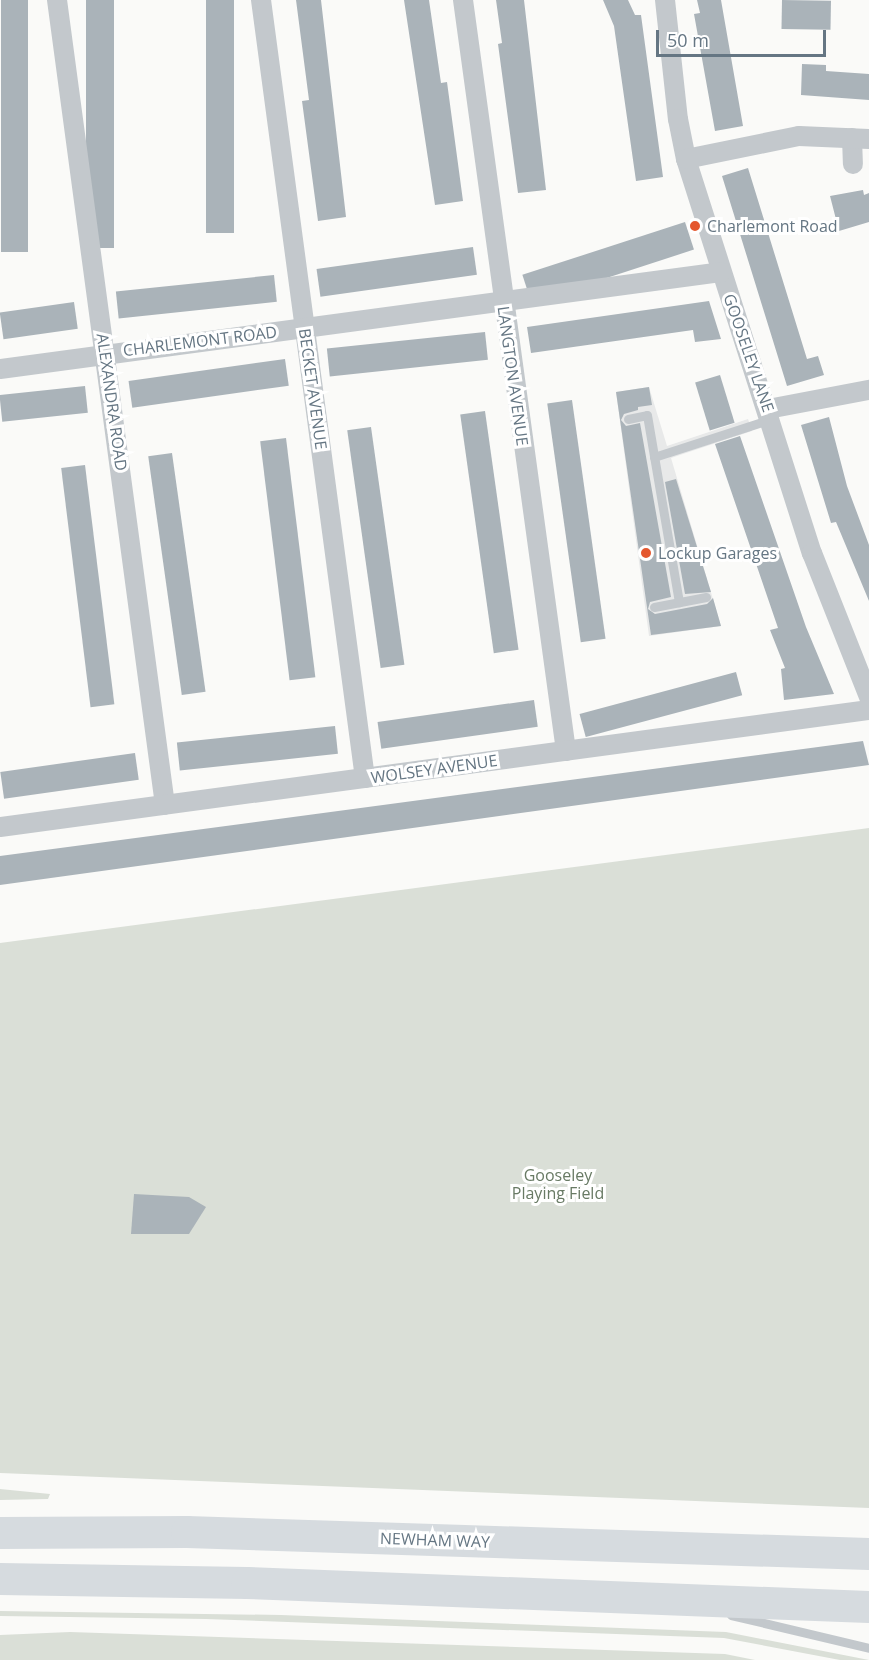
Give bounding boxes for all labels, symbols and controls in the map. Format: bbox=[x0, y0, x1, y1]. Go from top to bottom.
scale bar bbox=[659, 18, 828, 56]
text: 50 m bbox=[667, 28, 709, 52]
place label: Charlemont Road bbox=[707, 216, 838, 236]
marker: Charlemont Road bbox=[688, 219, 702, 233]
street label: GOOSELEY LANE bbox=[720, 291, 778, 415]
street label: LANGTON AVENUE bbox=[494, 305, 532, 447]
street label: CHARLEMONT ROAD bbox=[122, 322, 278, 360]
street label: BECKET AVENUE bbox=[295, 327, 331, 451]
street label: ALEXANDRA ROAD bbox=[93, 332, 131, 472]
place label: Lockup Garages bbox=[658, 543, 777, 563]
marker: Lockup Garages bbox=[639, 546, 653, 560]
street label: WOLSEY AVENUE bbox=[370, 751, 498, 787]
park label: Gooseley Playing Field bbox=[512, 1165, 604, 1203]
street label: NEWHAM WAY bbox=[380, 1528, 490, 1552]

